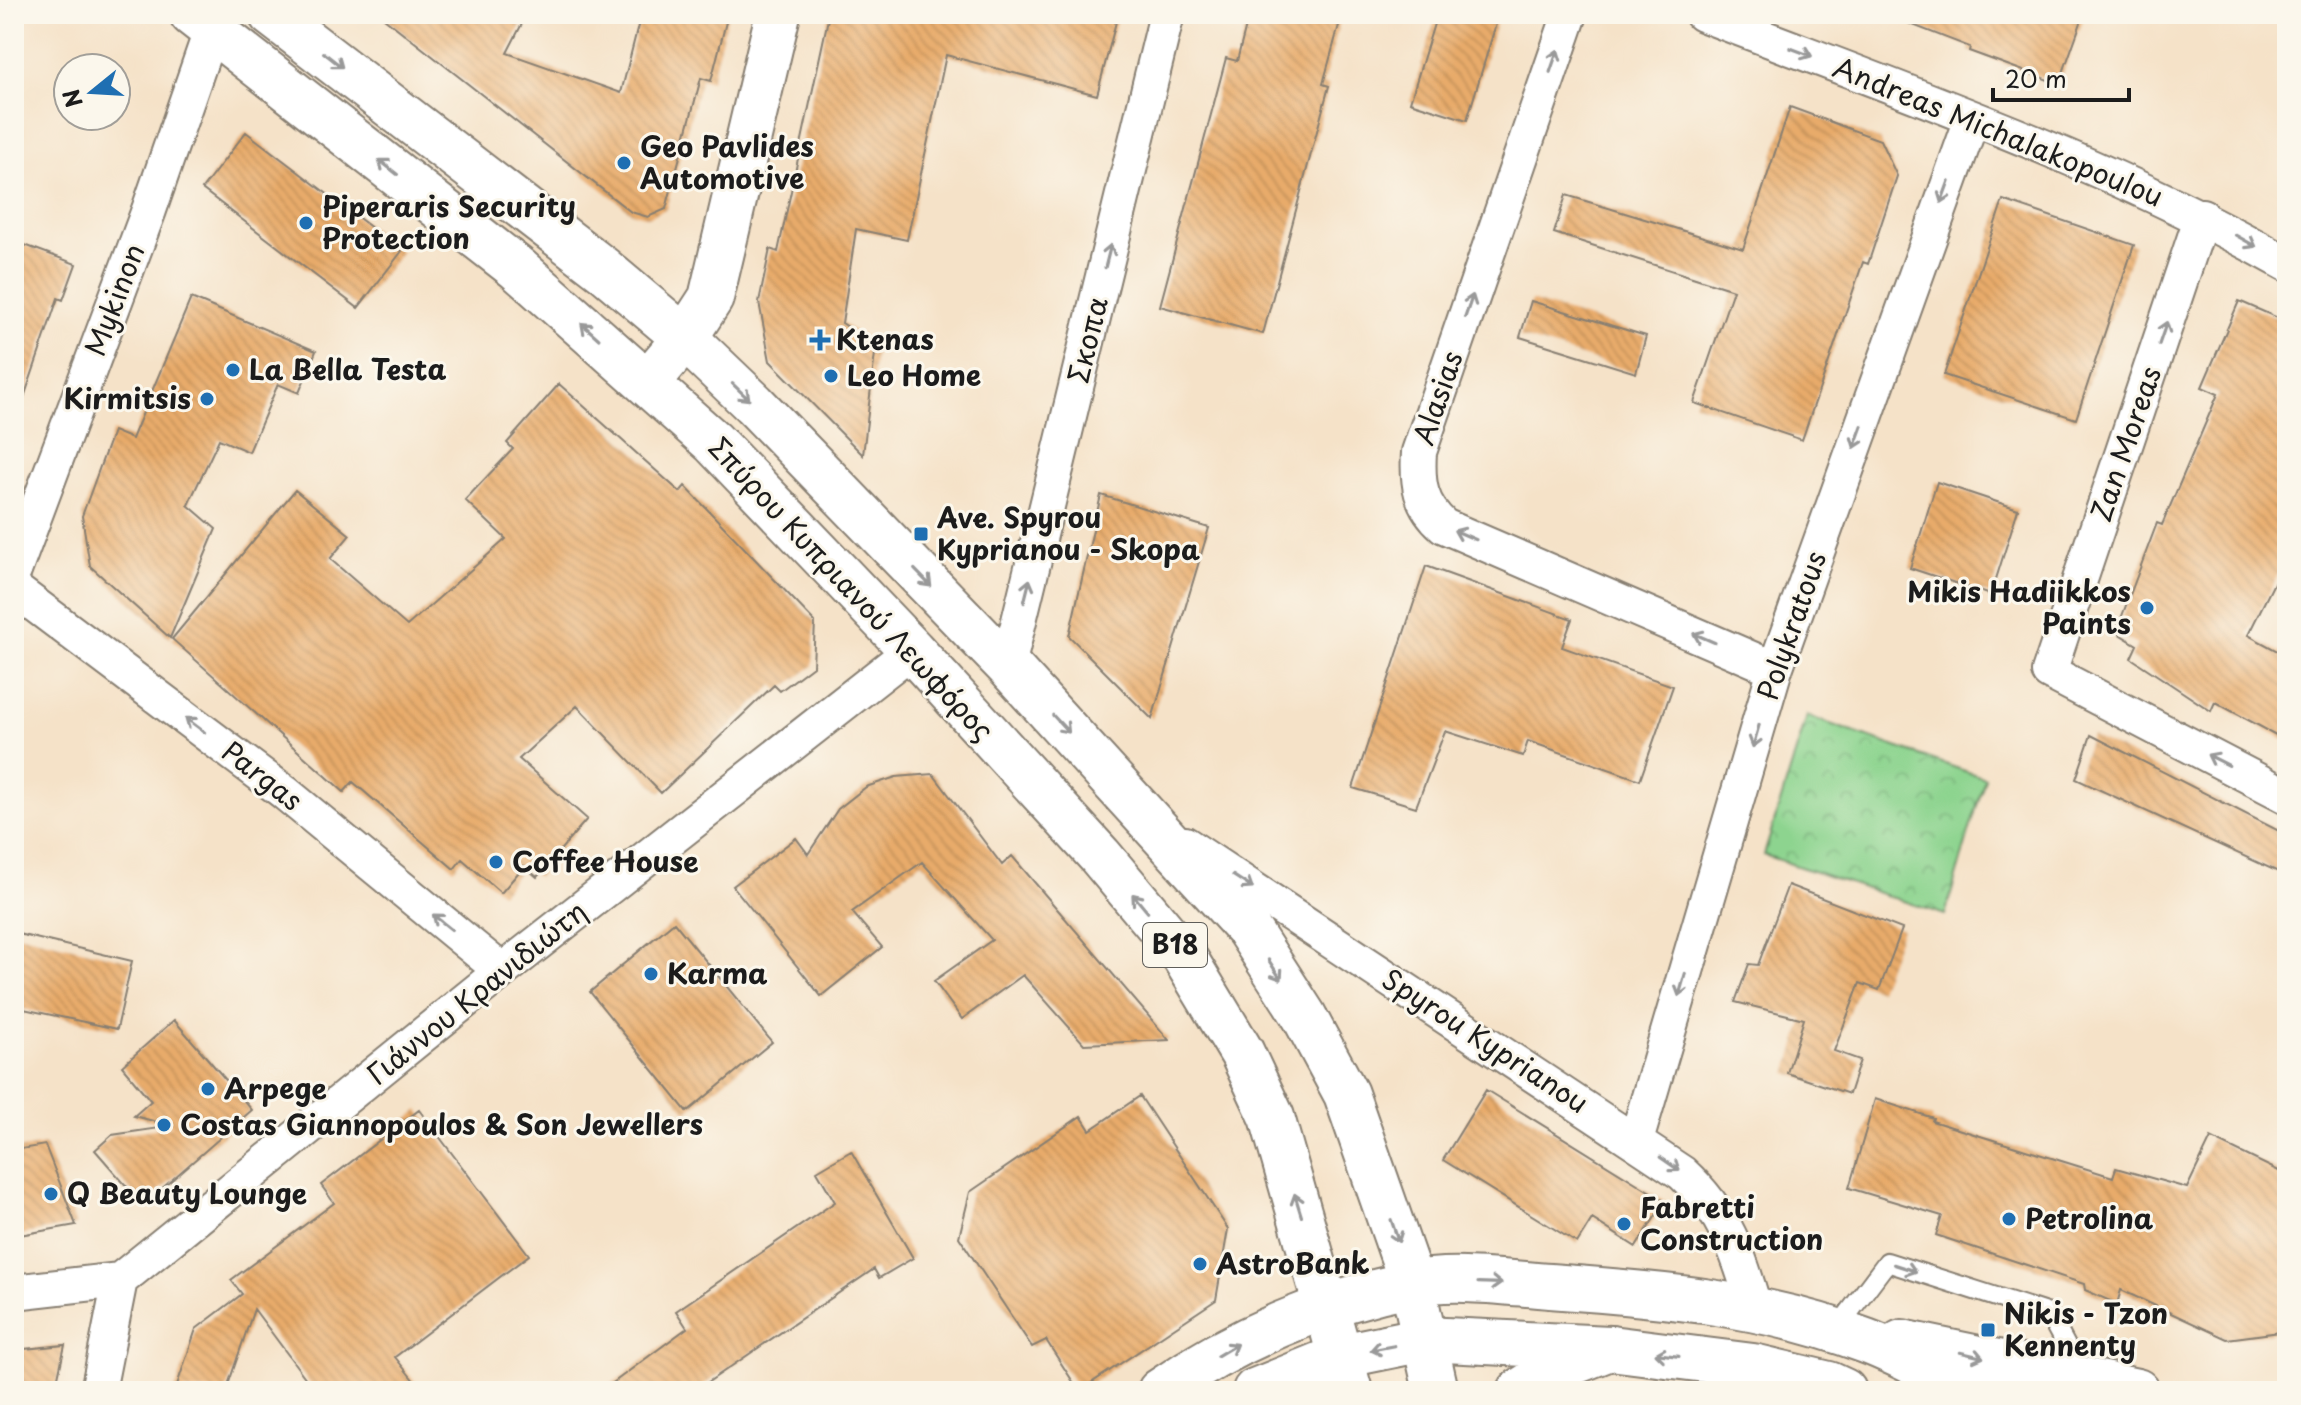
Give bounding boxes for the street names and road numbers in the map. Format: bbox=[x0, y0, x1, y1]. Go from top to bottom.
street label: Andreas Michalakopoulou bbox=[1827, 45, 2170, 217]
street label: Mykinon bbox=[73, 237, 155, 362]
street label: Σκοπα bbox=[1055, 292, 1118, 387]
street label: Alasias bbox=[1401, 345, 1473, 450]
street label: Zan Moreas bbox=[2078, 360, 2171, 527]
street label: Σπύρου Κυπριανού Λεωφόρος bbox=[699, 426, 1005, 750]
street label: Polykratous bbox=[1745, 545, 1836, 706]
street label: Pargas bbox=[213, 729, 313, 820]
street label: Γιάννου Κρανιδιώτη bbox=[357, 889, 595, 1094]
road number: B18 bbox=[1143, 923, 1207, 967]
street label: Spyrou Kyprianou bbox=[1374, 957, 1598, 1123]

